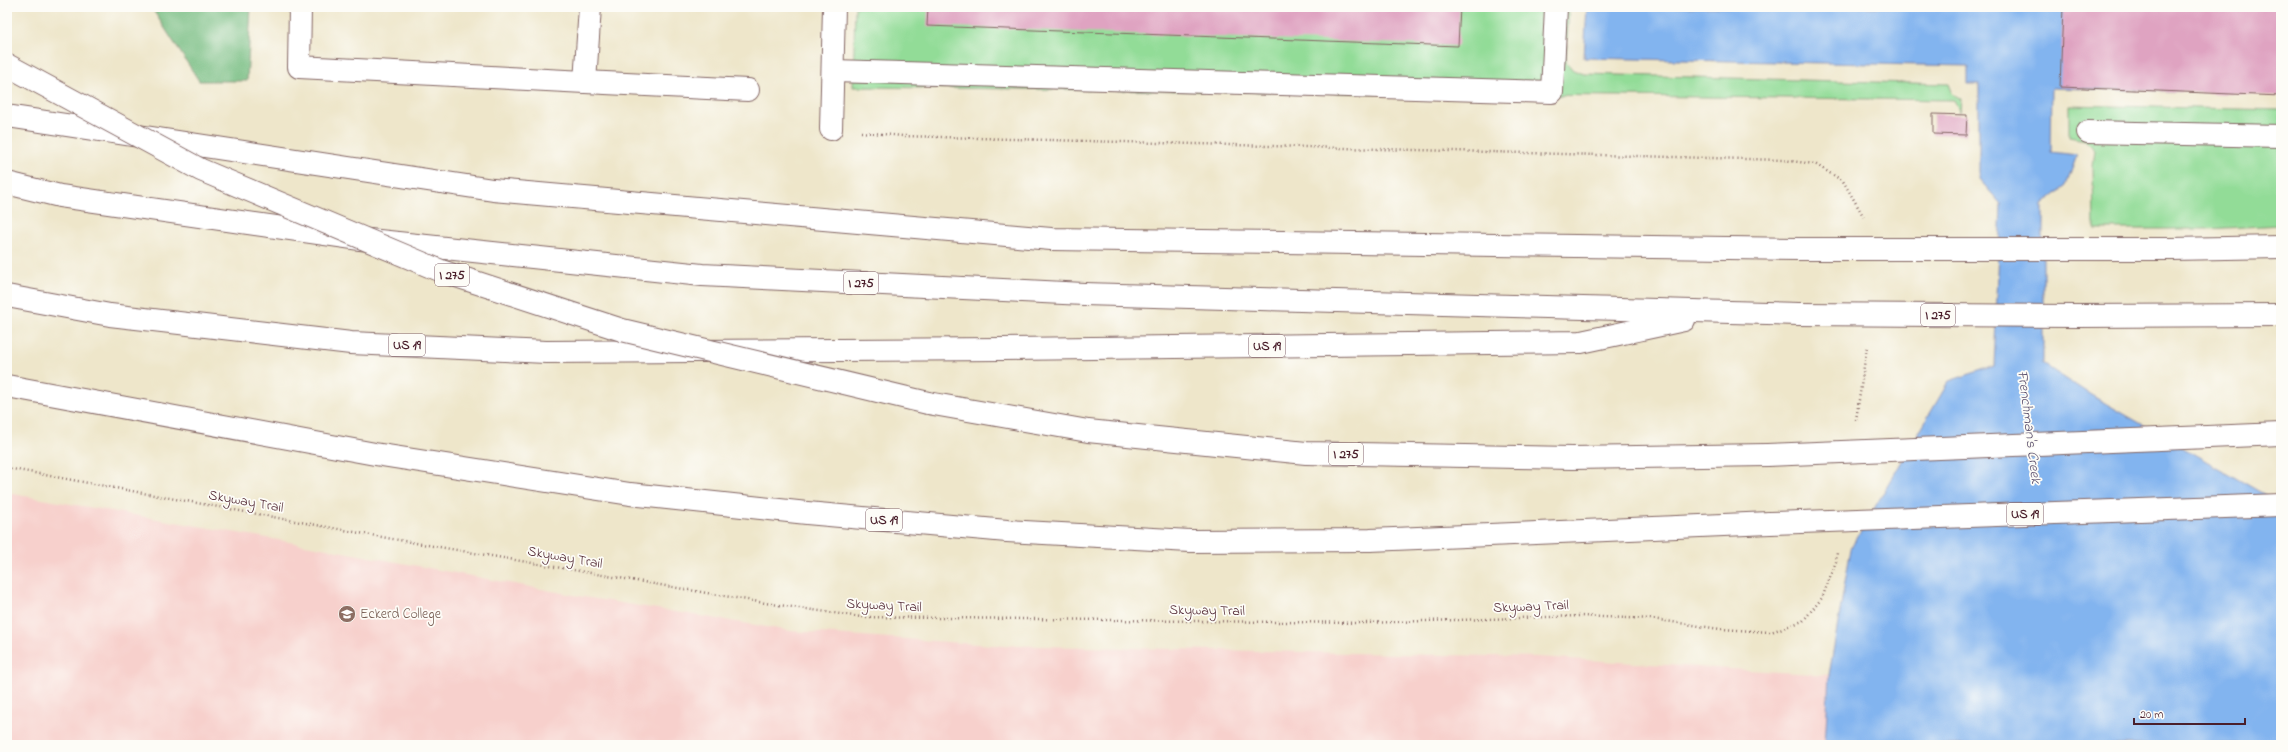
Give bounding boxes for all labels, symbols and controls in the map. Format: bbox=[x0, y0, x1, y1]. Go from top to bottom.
road number: I 275 bbox=[435, 264, 469, 286]
road number: I 275 bbox=[844, 272, 878, 294]
road number: I 275 bbox=[1921, 304, 1955, 326]
road number: US 19 bbox=[389, 334, 425, 356]
road number: US 19 bbox=[1249, 335, 1285, 357]
water label: Frenchman's Creek bbox=[2011, 369, 2047, 486]
road number: I 275 bbox=[1329, 443, 1363, 465]
street label: Skyway Trail bbox=[207, 485, 285, 520]
road number: US 19 bbox=[2007, 503, 2043, 525]
road number: US 19 bbox=[866, 509, 902, 531]
street label: Skyway Trail bbox=[526, 541, 604, 576]
street label: Skyway Trail bbox=[846, 594, 922, 619]
street label: Skyway Trail bbox=[1493, 595, 1569, 620]
street label: Skyway Trail bbox=[1169, 600, 1245, 623]
school or university icon: Eckerd College bbox=[337, 604, 357, 624]
place label: Eckerd College bbox=[360, 604, 442, 626]
scale bar bbox=[2134, 700, 2245, 726]
text: 20 m bbox=[2140, 706, 2163, 724]

